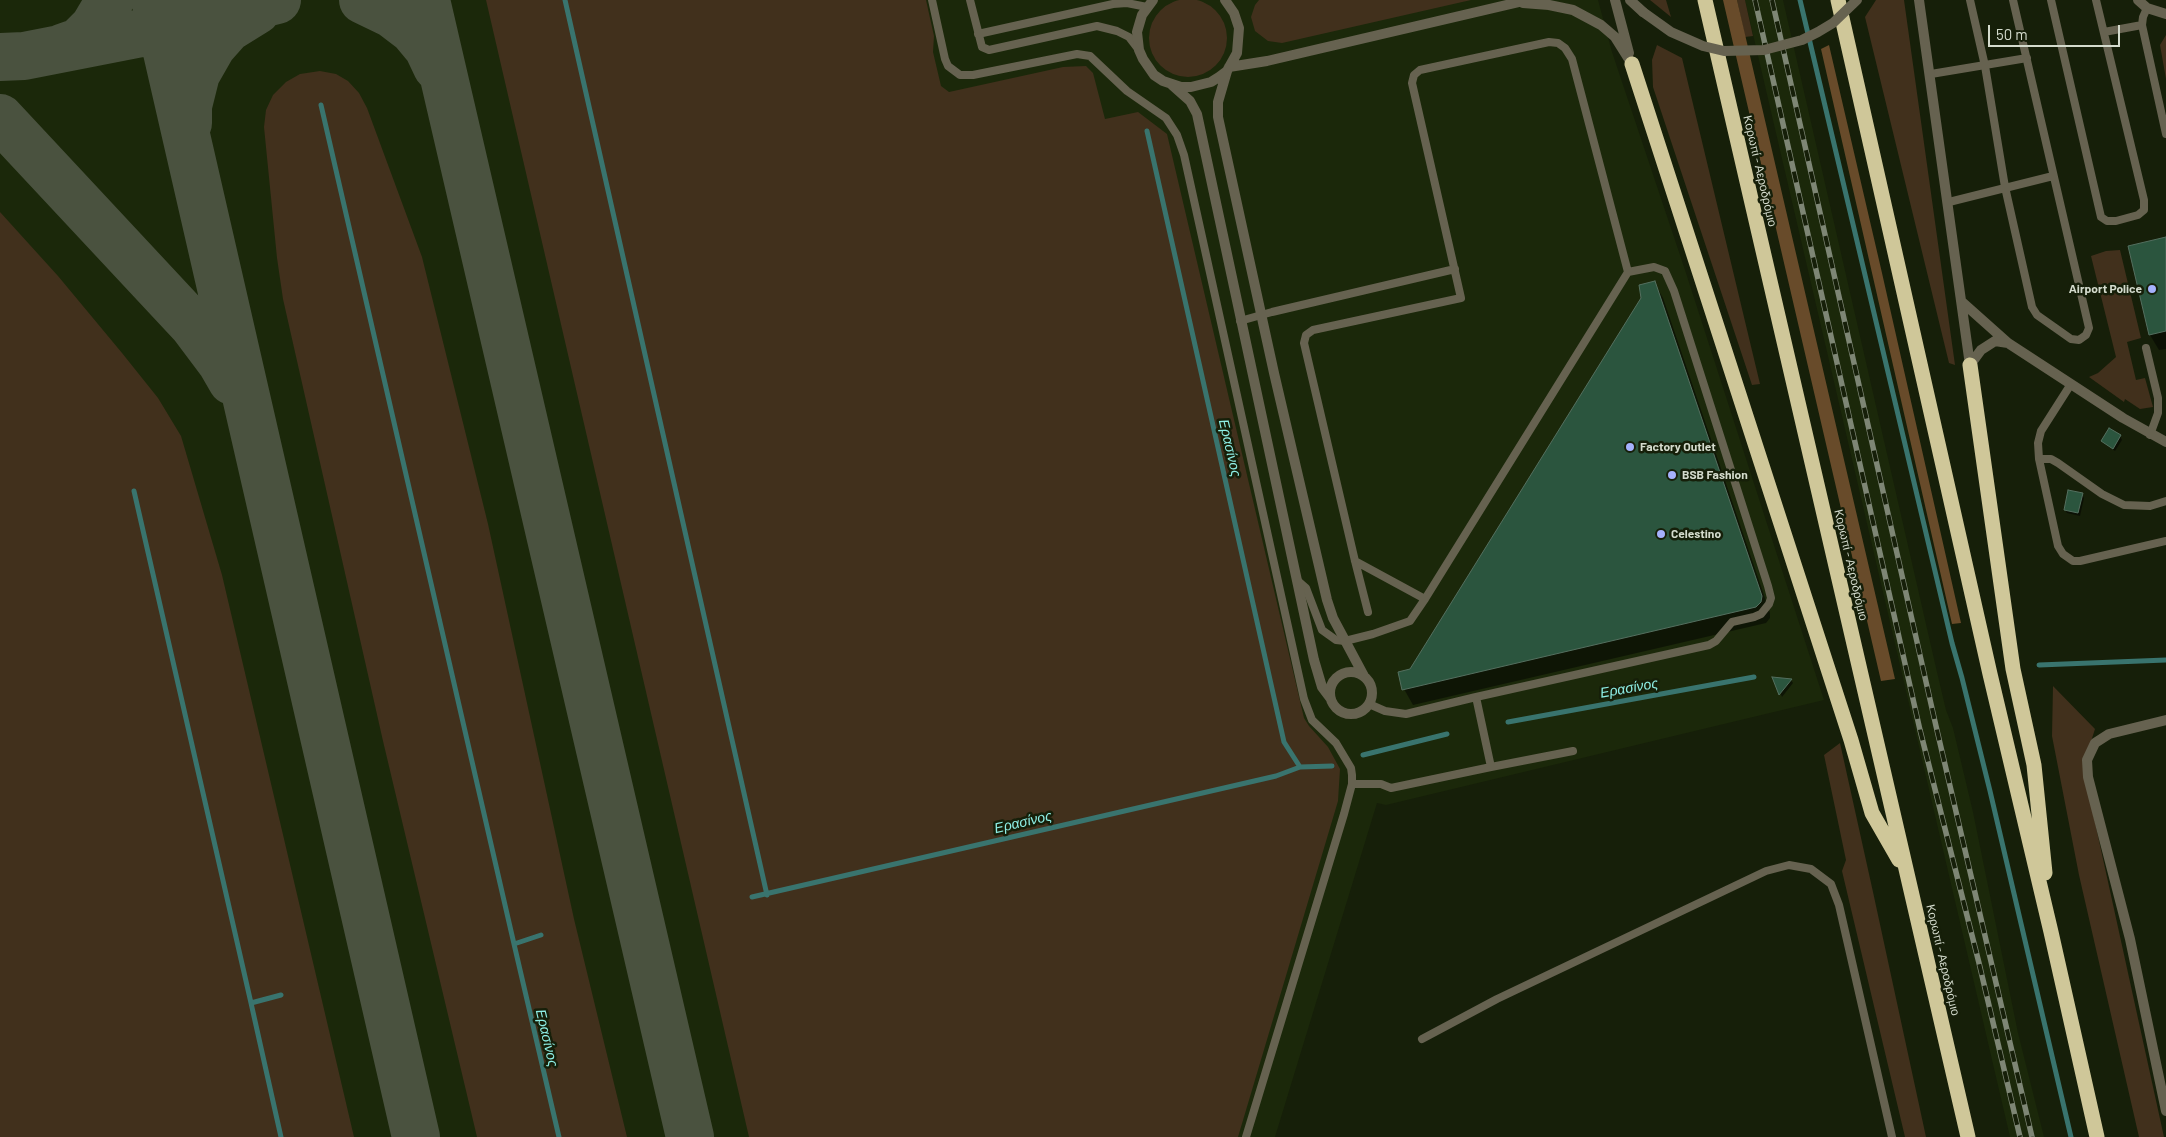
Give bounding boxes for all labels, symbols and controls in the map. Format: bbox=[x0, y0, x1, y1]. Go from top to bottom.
scale bar bbox=[1991, 15, 2124, 47]
text: 50 m bbox=[1996, 25, 2028, 43]
street label: Κορωπί - Αεροδρόμιο bbox=[1740, 114, 1780, 228]
place label: Airport Police bbox=[2069, 282, 2142, 296]
marker: Airport Police bbox=[2146, 283, 2158, 295]
water label: Ερασίνος bbox=[1215, 418, 1245, 478]
place label: Factory Outlet bbox=[1640, 440, 1716, 454]
marker: Factory Outlet bbox=[1624, 441, 1636, 453]
place label: BSB Fashion bbox=[1682, 468, 1748, 482]
marker: BSB Fashion bbox=[1666, 469, 1678, 481]
street label: Κορωπί - Αεροδρόμιο bbox=[1831, 508, 1871, 622]
place label: Celestino bbox=[1671, 527, 1721, 541]
marker: Celestino bbox=[1655, 528, 1667, 540]
water label: Ερασίνος bbox=[1599, 675, 1659, 701]
water label: Ερασίνος bbox=[993, 807, 1053, 837]
street label: Κορωπί - Αεροδρόμιο bbox=[1923, 903, 1963, 1017]
water label: Ερασίνος bbox=[532, 1008, 562, 1068]

